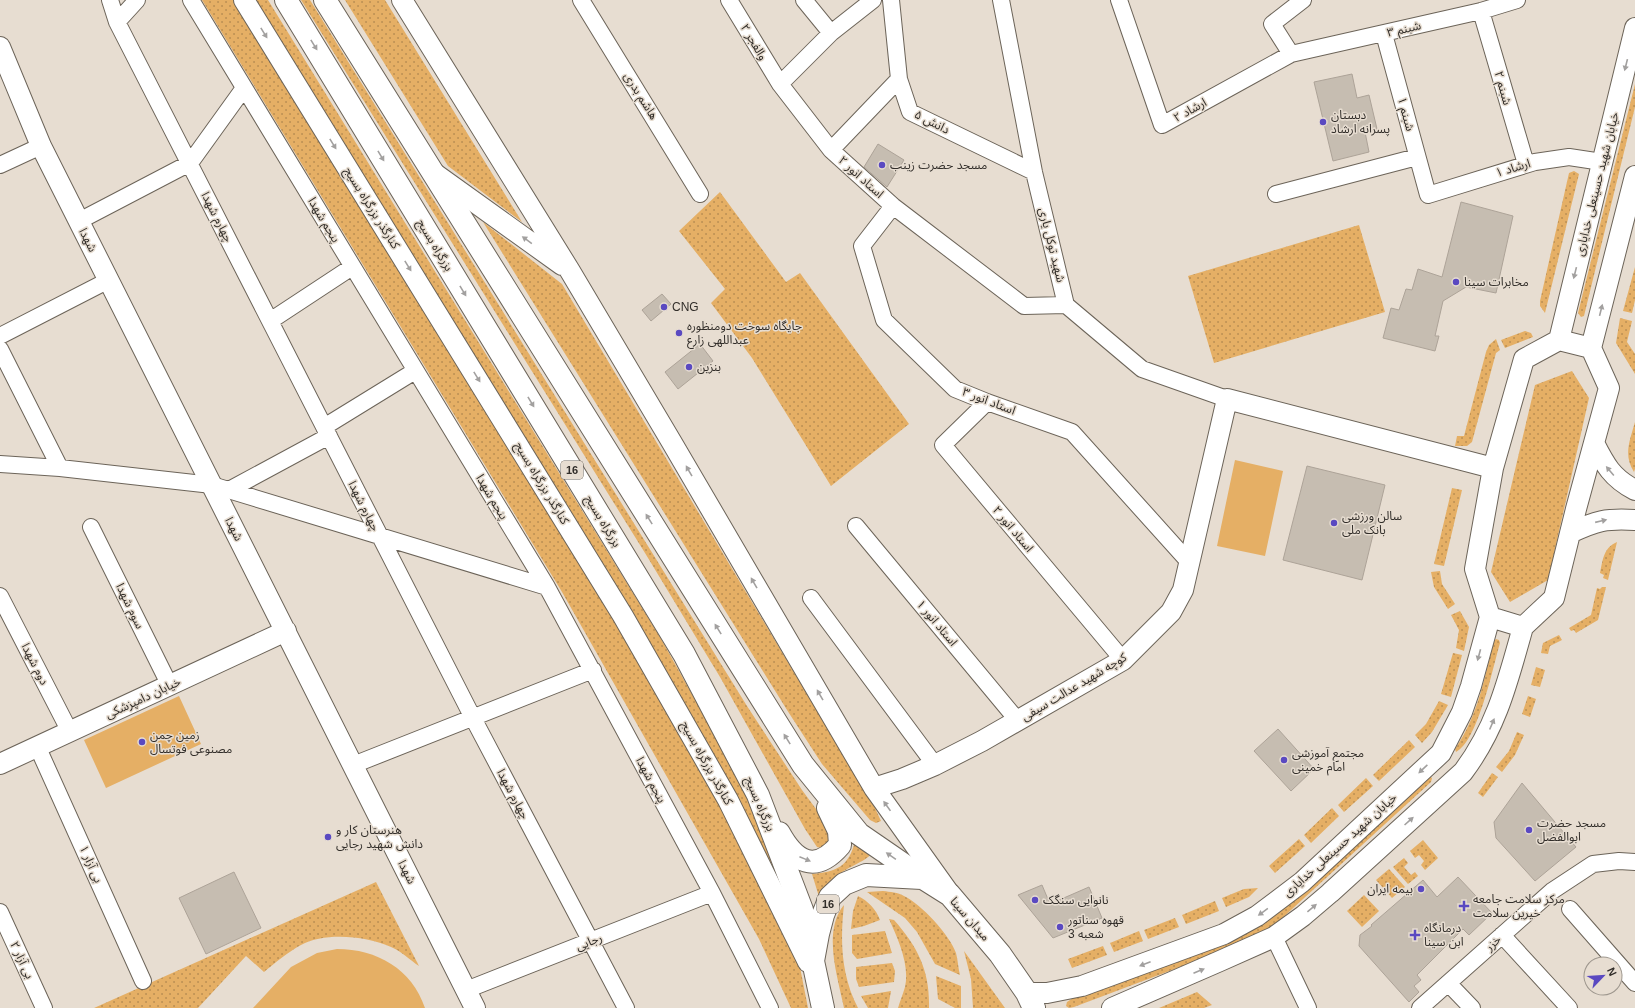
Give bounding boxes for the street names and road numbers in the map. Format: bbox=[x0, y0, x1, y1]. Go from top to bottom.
street label: شبنم ۳ bbox=[1386, 18, 1423, 42]
street label: والفجر ۲ bbox=[738, 21, 770, 63]
street label: شبنم ۲ bbox=[1490, 69, 1514, 107]
street label: هاشم بدری bbox=[619, 70, 661, 123]
street label: ارشاد ۲ bbox=[1171, 95, 1209, 125]
street label: شبنم ۱ bbox=[1393, 95, 1417, 133]
street label: دانش ۵ bbox=[912, 107, 952, 137]
street label: خیابان شهید حسینعلی خدایاری bbox=[1572, 111, 1622, 257]
street label: استاد انور ۲ bbox=[836, 153, 886, 201]
street label: ارشاد ۱ bbox=[1494, 156, 1532, 180]
street label: کنارگذر بزرگراه بسیج bbox=[340, 165, 403, 253]
street label: چهارم شهدا bbox=[197, 190, 236, 245]
street label: پنجم شهدا bbox=[303, 195, 343, 246]
street label: شهید توکل یاری bbox=[1036, 206, 1068, 284]
street label: بزرگراه بسیج bbox=[412, 217, 456, 275]
street label: شهدا bbox=[76, 226, 100, 254]
street label: استاد انور ۳ bbox=[961, 384, 1018, 418]
street label: کنارگذر بزرگراه بسیج bbox=[510, 439, 573, 529]
road number: 16 bbox=[561, 461, 583, 479]
street label: پنجم شهدا bbox=[471, 472, 511, 523]
street label: چهارم شهدا bbox=[344, 479, 383, 534]
street label: بزرگراه بسیج bbox=[580, 493, 624, 551]
street label: استاد انور ۲ bbox=[990, 503, 1036, 555]
street label: شهدا bbox=[222, 515, 246, 543]
street label: سوم شهدا bbox=[111, 581, 147, 632]
street label: استاد انور ۱ bbox=[914, 597, 960, 649]
street label: دوم شهدا bbox=[17, 641, 52, 688]
street label: کوچه شهید عدالت سیفی bbox=[1019, 650, 1130, 725]
street label: خیابان دامپزشکی bbox=[103, 674, 183, 723]
street label: کنارگذر بزرگراه بسیج bbox=[676, 719, 736, 809]
street label: پنجم شهدا bbox=[631, 755, 669, 806]
street label: چهارم شهدا bbox=[492, 767, 532, 822]
street label: بزرگراه بسیج bbox=[740, 775, 778, 834]
street label: خیابان شهید حسینعلی خدایاری bbox=[1280, 790, 1400, 900]
street label: بی آزار ۱ bbox=[76, 843, 105, 885]
street label: شهدا bbox=[395, 858, 419, 886]
street label: میدان سینا bbox=[947, 894, 993, 944]
road number: 16 bbox=[817, 895, 839, 913]
street label: رجایی bbox=[574, 931, 604, 953]
street label: خزر bbox=[1482, 932, 1504, 954]
street label: بی آزار ۲ bbox=[7, 939, 37, 981]

